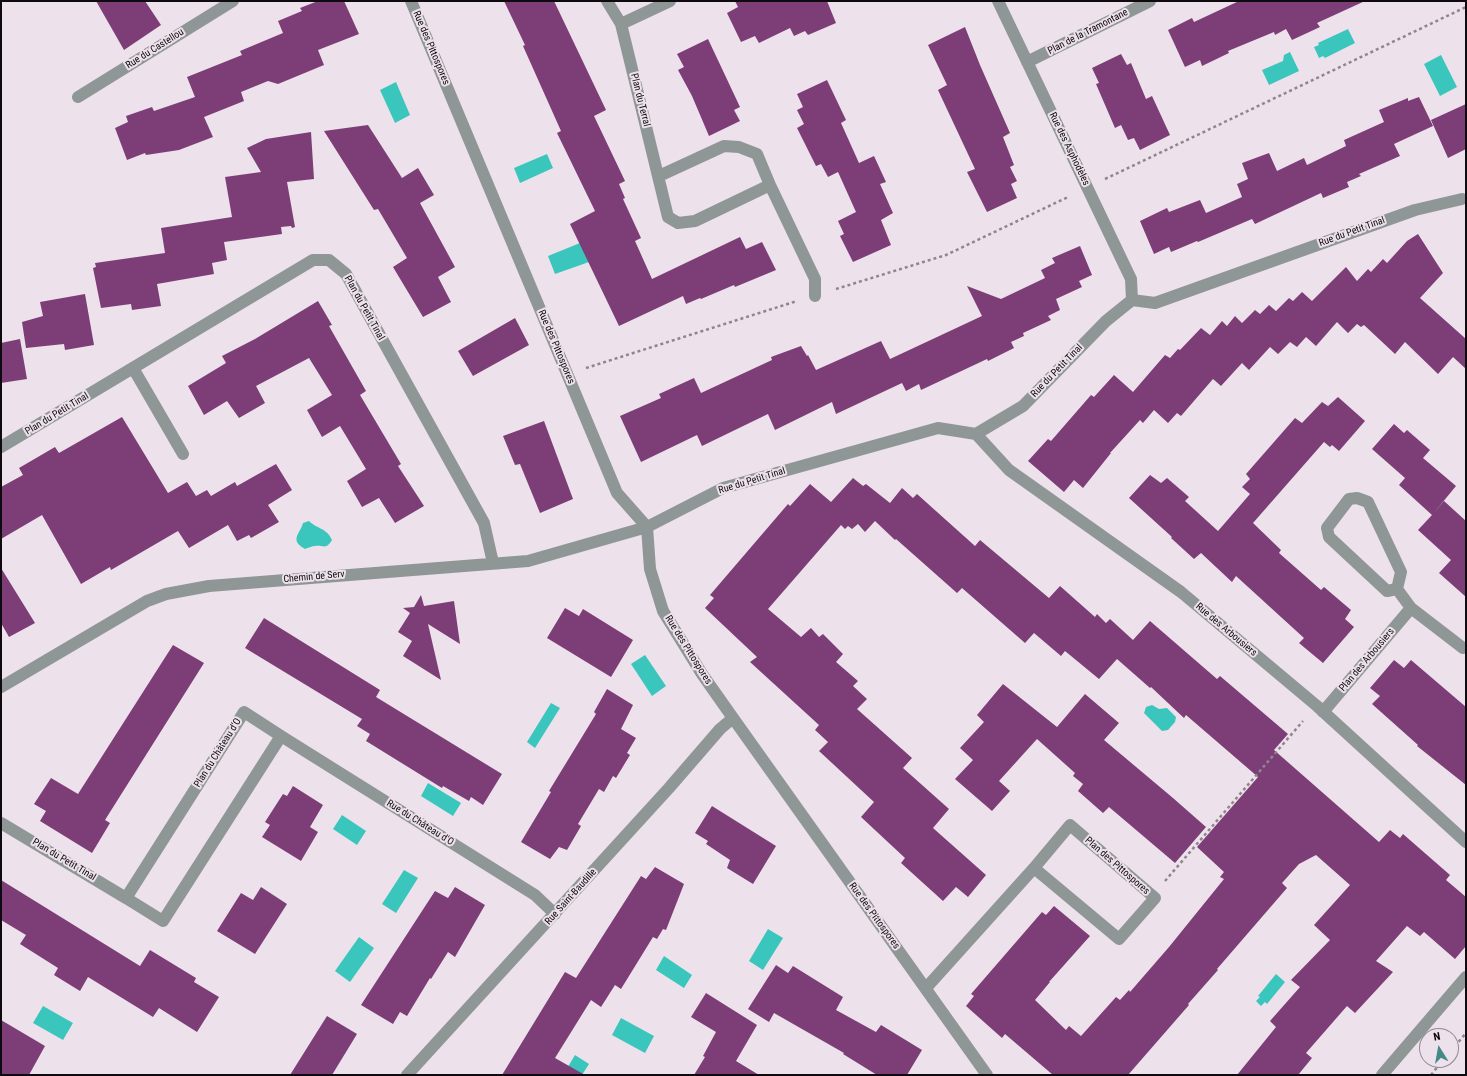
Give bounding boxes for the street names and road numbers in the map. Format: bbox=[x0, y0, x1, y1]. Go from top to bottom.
street label: Plan de la Tramontane bbox=[1046, 7, 1130, 57]
street label: Rue des Pittospores bbox=[410, 9, 452, 87]
street label: Rue du Castellou bbox=[124, 26, 186, 72]
street label: Plan du Terral bbox=[628, 72, 652, 128]
street label: Rue des Asphodèles bbox=[1046, 110, 1092, 188]
street label: Rue du Petit Tinal bbox=[1317, 215, 1387, 249]
street label: Plan du Petit Tinal bbox=[341, 274, 387, 342]
street label: Rue des Pittospores bbox=[535, 308, 577, 386]
street label: Rue du Petit Tinal bbox=[1029, 342, 1085, 400]
street label: Plan du Petit Tinal bbox=[23, 390, 91, 438]
street label: Rue du Petit Tinal bbox=[717, 465, 787, 497]
street label: Chemin de Serv bbox=[283, 568, 345, 586]
street label: Rue des Arbousiers bbox=[1193, 601, 1259, 659]
street label: Rue des Pittospores bbox=[662, 613, 714, 687]
street label: Plan des Arbousiers bbox=[1337, 626, 1397, 694]
street label: Plan du Château d'O bbox=[192, 716, 244, 790]
street label: Rue du Château d'O bbox=[384, 798, 456, 848]
street label: Plan des Pittospores bbox=[1082, 835, 1152, 897]
street label: Plan du Petit Tinal bbox=[30, 836, 98, 884]
street label: Rue Saint-Baudille bbox=[543, 866, 599, 928]
street label: Rue des Pittospores bbox=[846, 881, 902, 951]

